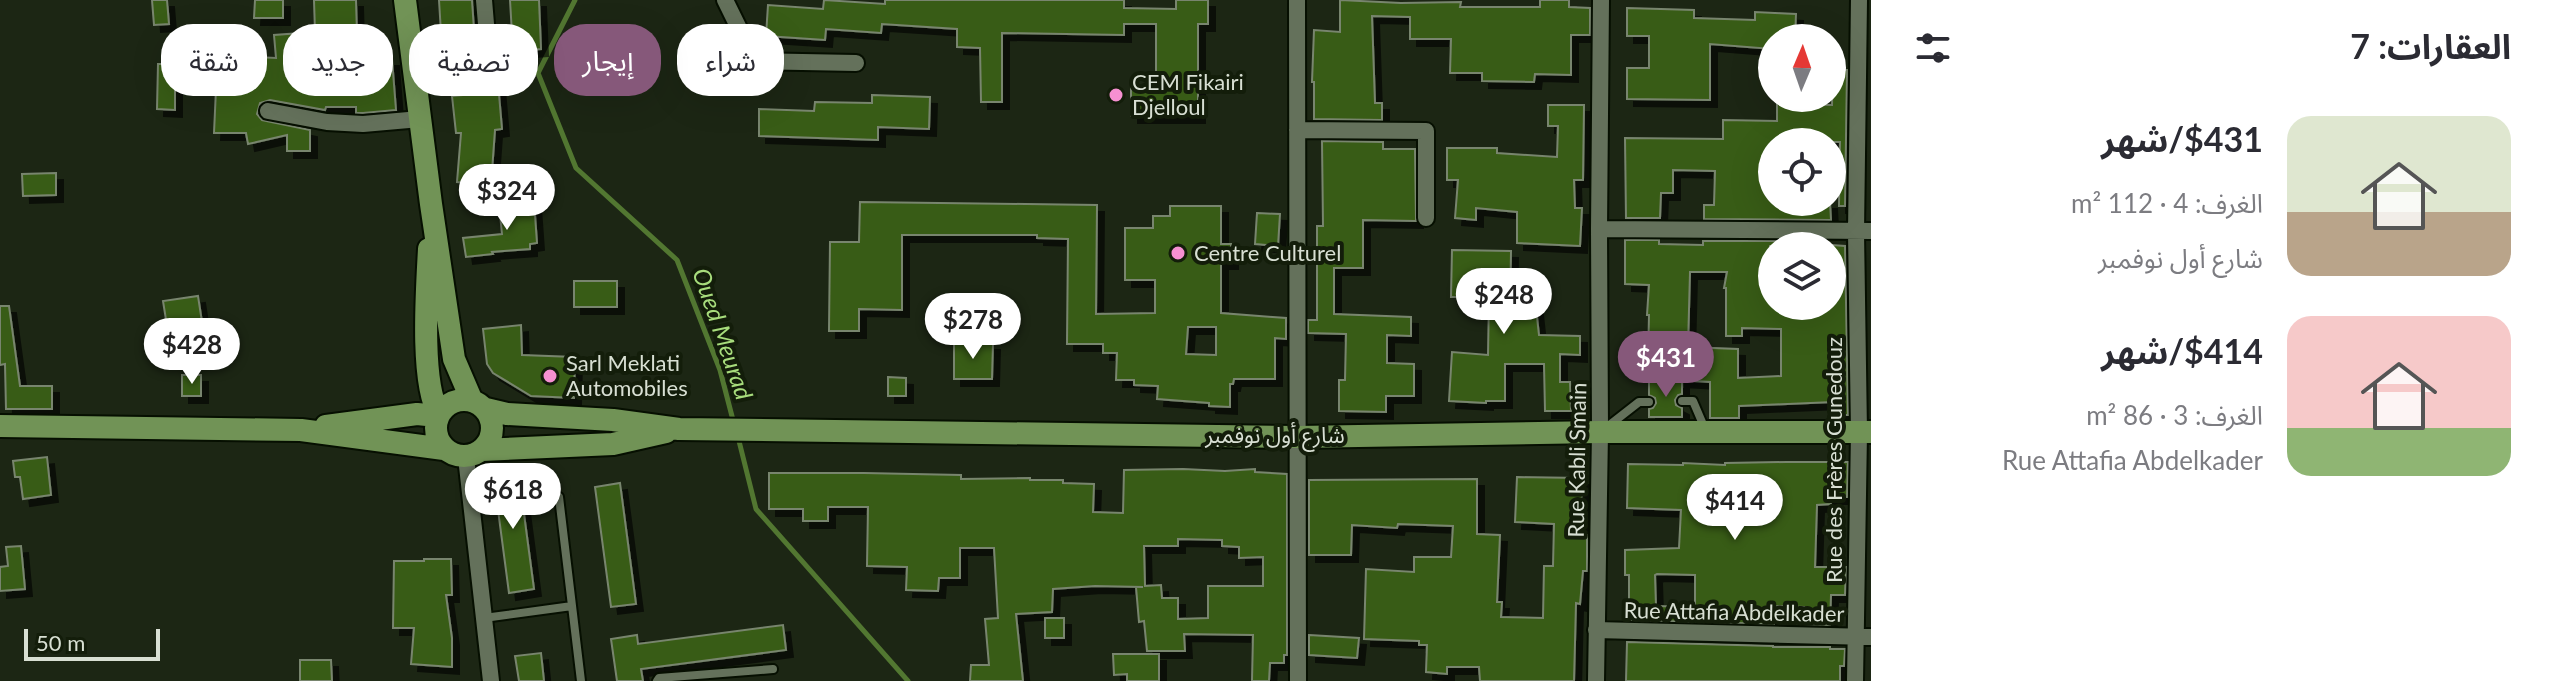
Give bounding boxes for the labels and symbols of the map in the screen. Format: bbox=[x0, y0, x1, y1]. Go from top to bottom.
north arrow bbox=[1758, 24, 1846, 112]
place label: CEM Fikairi Djelloul bbox=[1132, 68, 1244, 120]
marker: CEM Fikairi Djelloul bbox=[1107, 86, 1125, 104]
pin: $324 bbox=[460, 164, 554, 232]
place label: Centre Culturel bbox=[1194, 239, 1341, 266]
marker: Centre Culturel bbox=[1169, 244, 1187, 262]
water label: Oued Meurad bbox=[687, 264, 760, 403]
pin: $248 bbox=[1457, 268, 1551, 336]
pin: $278 bbox=[926, 293, 1020, 361]
pin: $428 bbox=[145, 318, 239, 386]
pin: $431 bbox=[1619, 331, 1713, 399]
street label: Rue des Frères Gunedouz bbox=[1820, 337, 1847, 583]
place label: Sarl Meklati Automobiles bbox=[566, 349, 688, 401]
marker: Sarl Meklati Automobiles bbox=[541, 367, 559, 385]
street label: Rue Kabli Smain bbox=[1562, 382, 1591, 538]
street label: شارع أول نوفمبر bbox=[1204, 421, 1345, 452]
pin: $618 bbox=[466, 463, 560, 531]
pin: $414 bbox=[1688, 474, 1782, 542]
street label: Rue Attafia Abdelkader bbox=[1623, 596, 1845, 627]
scale bar bbox=[24, 625, 160, 661]

